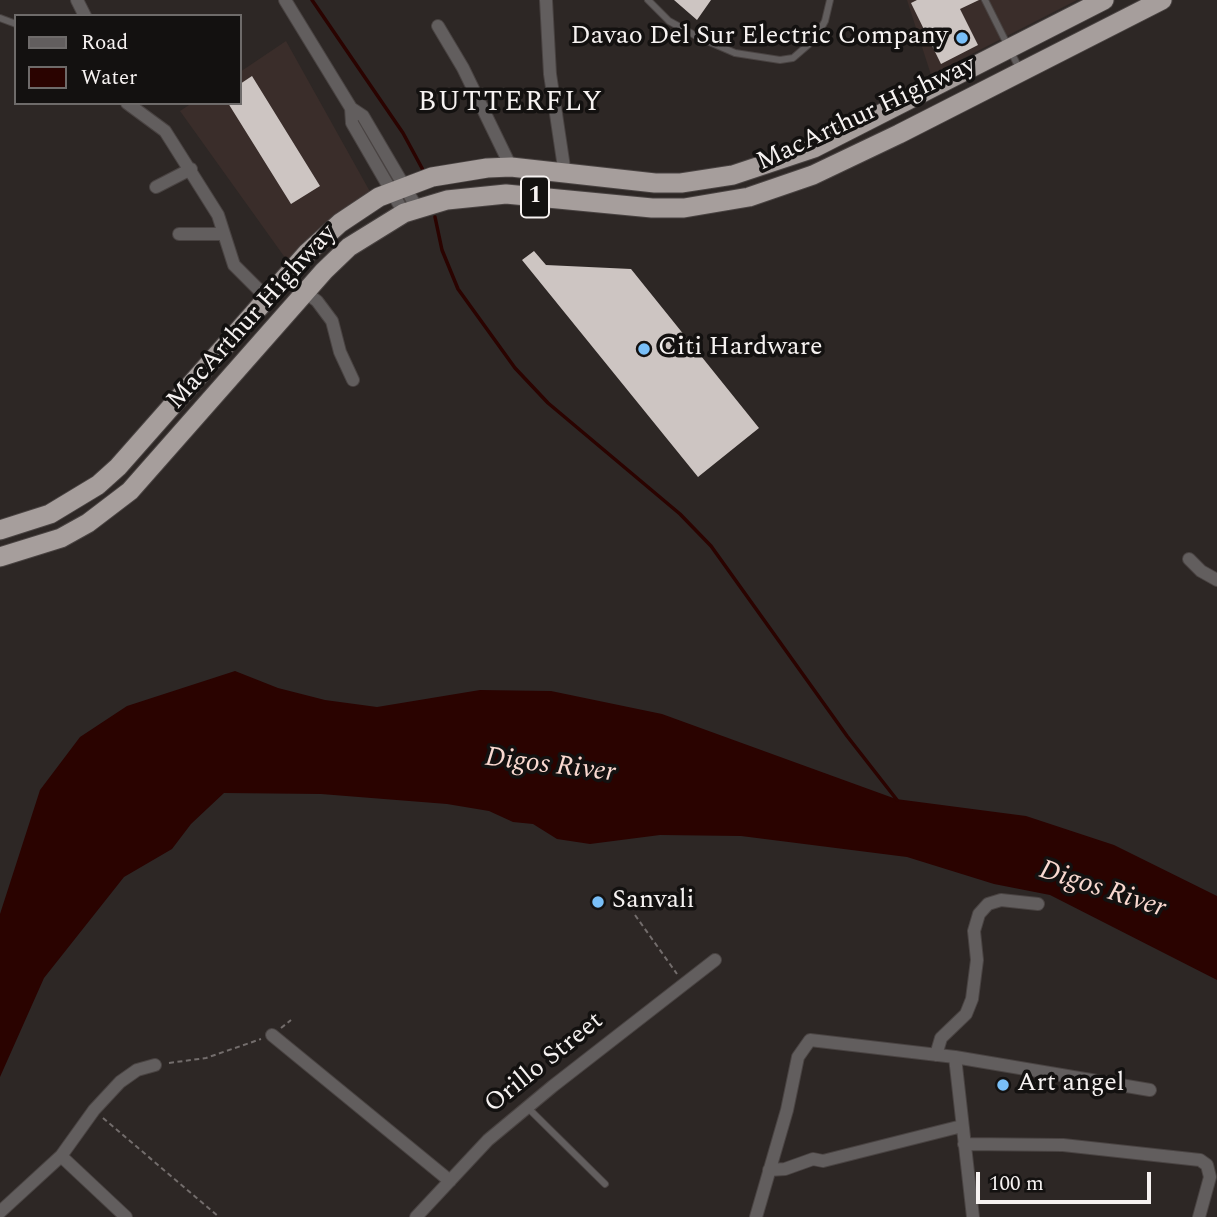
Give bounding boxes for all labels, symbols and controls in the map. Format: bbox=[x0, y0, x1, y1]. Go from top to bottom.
legend bbox=[14, 14, 242, 105]
place label: Davao Del Sur Electric Company bbox=[571, 22, 948, 54]
text: Road bbox=[81, 27, 128, 59]
marker: Davao Del Sur Electric Company bbox=[954, 30, 970, 46]
street label: MacArthur Highway bbox=[752, 51, 982, 179]
text: Water bbox=[81, 62, 137, 94]
district label: BUTTERFLY bbox=[419, 88, 603, 122]
road number: 1 bbox=[521, 176, 549, 218]
street label: MacArthur Highway bbox=[162, 219, 344, 417]
place label: Citi Hardware bbox=[658, 333, 823, 365]
marker: Citi Hardware bbox=[636, 341, 652, 357]
water label: Digos River bbox=[483, 742, 617, 792]
water label: Digos River bbox=[1034, 855, 1170, 927]
place label: Sanvali bbox=[612, 886, 695, 918]
marker: Sanvali bbox=[590, 894, 606, 910]
street label: Orillo Street bbox=[479, 1007, 611, 1121]
place label: Art angel bbox=[1017, 1069, 1124, 1101]
marker: Art angel bbox=[995, 1077, 1011, 1093]
scale bar bbox=[979, 1158, 1154, 1202]
text: 100 m bbox=[989, 1168, 1044, 1200]

